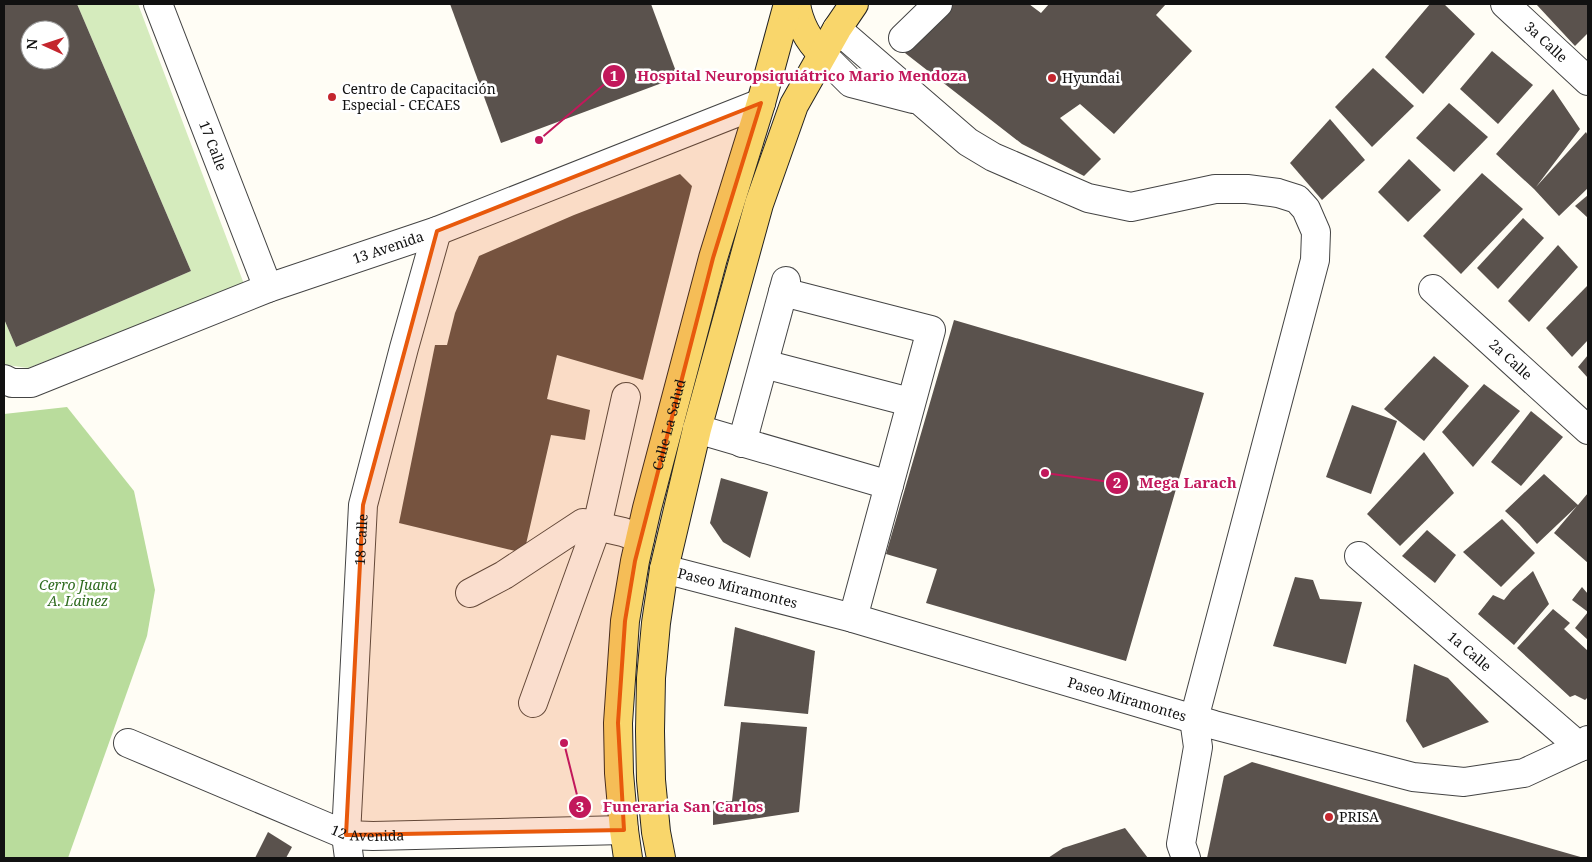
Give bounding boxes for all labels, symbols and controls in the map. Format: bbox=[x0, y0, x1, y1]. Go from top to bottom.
street label: 3a Calle bbox=[1521, 17, 1572, 66]
north arrow bbox=[20, 20, 70, 70]
text: N bbox=[22, 38, 41, 50]
callout: Hospital Neuropsiquiátrico Mario Mendoza bbox=[602, 61, 977, 91]
text: 1 bbox=[610, 65, 618, 85]
text: Hospital Neuropsiquiátrico Mario Mendoza bbox=[637, 65, 967, 85]
place label: Hyundai bbox=[1062, 68, 1120, 87]
marker: Hyundai bbox=[1046, 72, 1058, 84]
place label: Centro de Capacitación Especial - CECAES bbox=[342, 79, 496, 114]
marker: Centro de Capacitación Especial - CECAES bbox=[326, 91, 338, 103]
street label: 17 Calle bbox=[195, 118, 232, 173]
street label: 13 Avenida bbox=[350, 226, 426, 268]
street label: 2a Calle bbox=[1485, 335, 1537, 384]
street label: Calle La Salud bbox=[647, 376, 690, 472]
callout: Mega Larach bbox=[1104, 468, 1247, 498]
text: 2 bbox=[1113, 472, 1121, 492]
text: Mega Larach bbox=[1139, 472, 1237, 492]
street label: 18 Calle bbox=[350, 513, 372, 566]
street label: Paseo Miramontes bbox=[676, 563, 800, 612]
park label: Cerro Juana A. Lainez bbox=[39, 575, 118, 610]
street label: 1a Calle bbox=[1444, 627, 1496, 675]
street label: Paseo Miramontes bbox=[1066, 672, 1189, 725]
callout: Funeraria San Carlos bbox=[568, 792, 773, 822]
text: 3 bbox=[576, 796, 584, 816]
text: Funeraria San Carlos bbox=[603, 796, 763, 816]
place label: PRISA bbox=[1339, 807, 1379, 826]
marker: PRISA bbox=[1323, 811, 1335, 823]
street label: 12 Avenida bbox=[328, 820, 405, 845]

